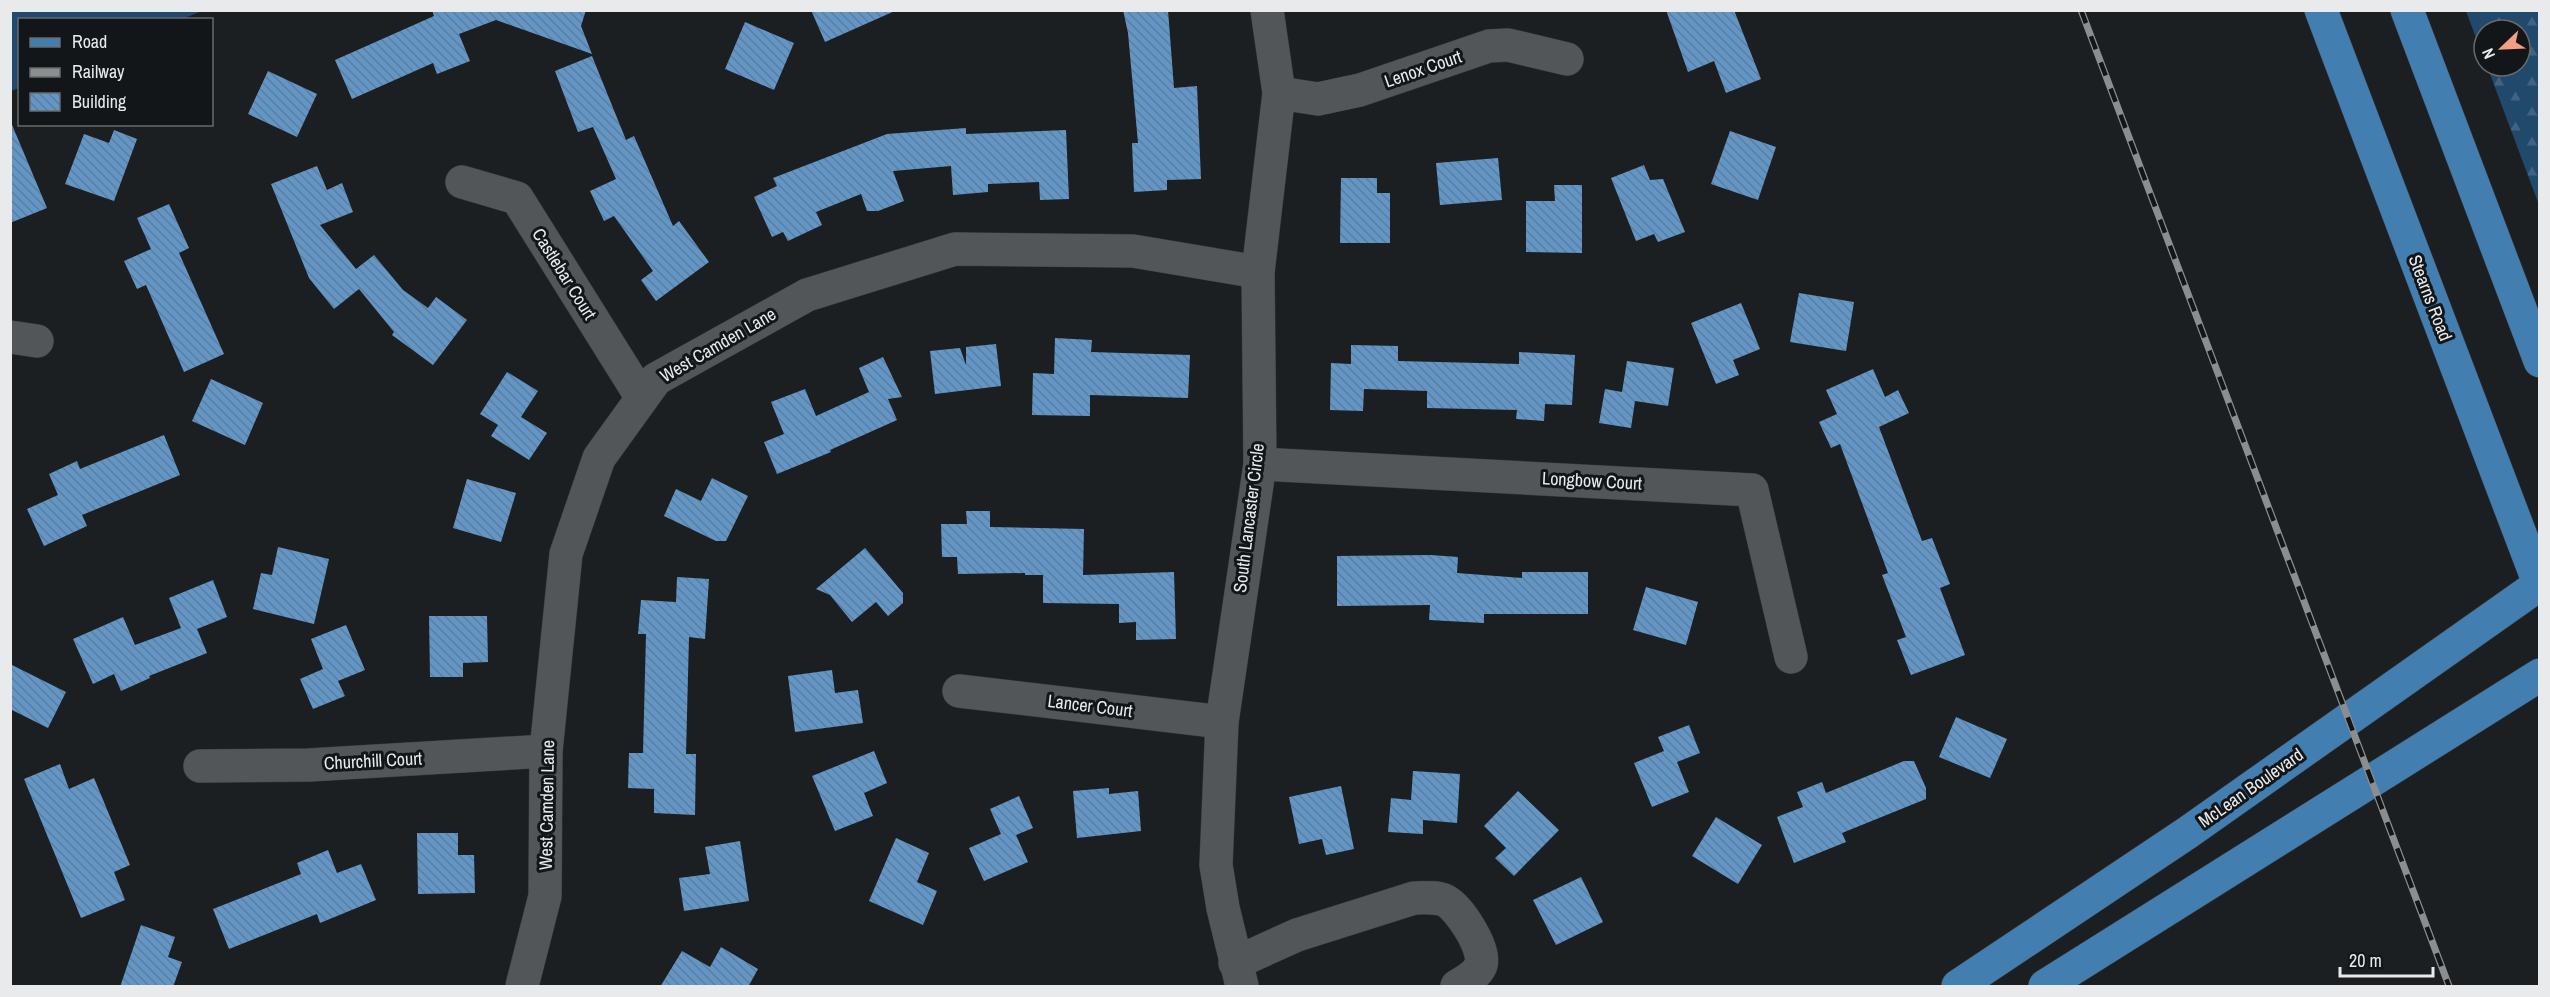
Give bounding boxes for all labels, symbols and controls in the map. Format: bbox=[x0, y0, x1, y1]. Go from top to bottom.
legend bbox=[18, 18, 213, 126]
north arrow bbox=[2472, 18, 2532, 78]
text: Road bbox=[72, 29, 107, 54]
street label: Lenox Court bbox=[1381, 44, 1465, 93]
text: N bbox=[2476, 45, 2500, 63]
text: Railway bbox=[72, 59, 125, 84]
text: Building bbox=[72, 89, 127, 114]
street label: Castlebar Court bbox=[526, 223, 602, 324]
street label: Stearns Road bbox=[2403, 251, 2458, 344]
street label: West Camden Lane bbox=[655, 301, 780, 388]
street label: South Lancaster Circle bbox=[1227, 442, 1270, 594]
street label: Longbow Court bbox=[1541, 465, 1643, 496]
street label: Lancer Court bbox=[1046, 688, 1134, 723]
street label: West Camden Lane bbox=[533, 740, 560, 870]
street label: McLean Boulevard bbox=[2193, 742, 2308, 833]
street label: Churchill Court bbox=[323, 745, 423, 776]
scale bar bbox=[2340, 940, 2433, 978]
text: 20 m bbox=[2349, 948, 2382, 973]

